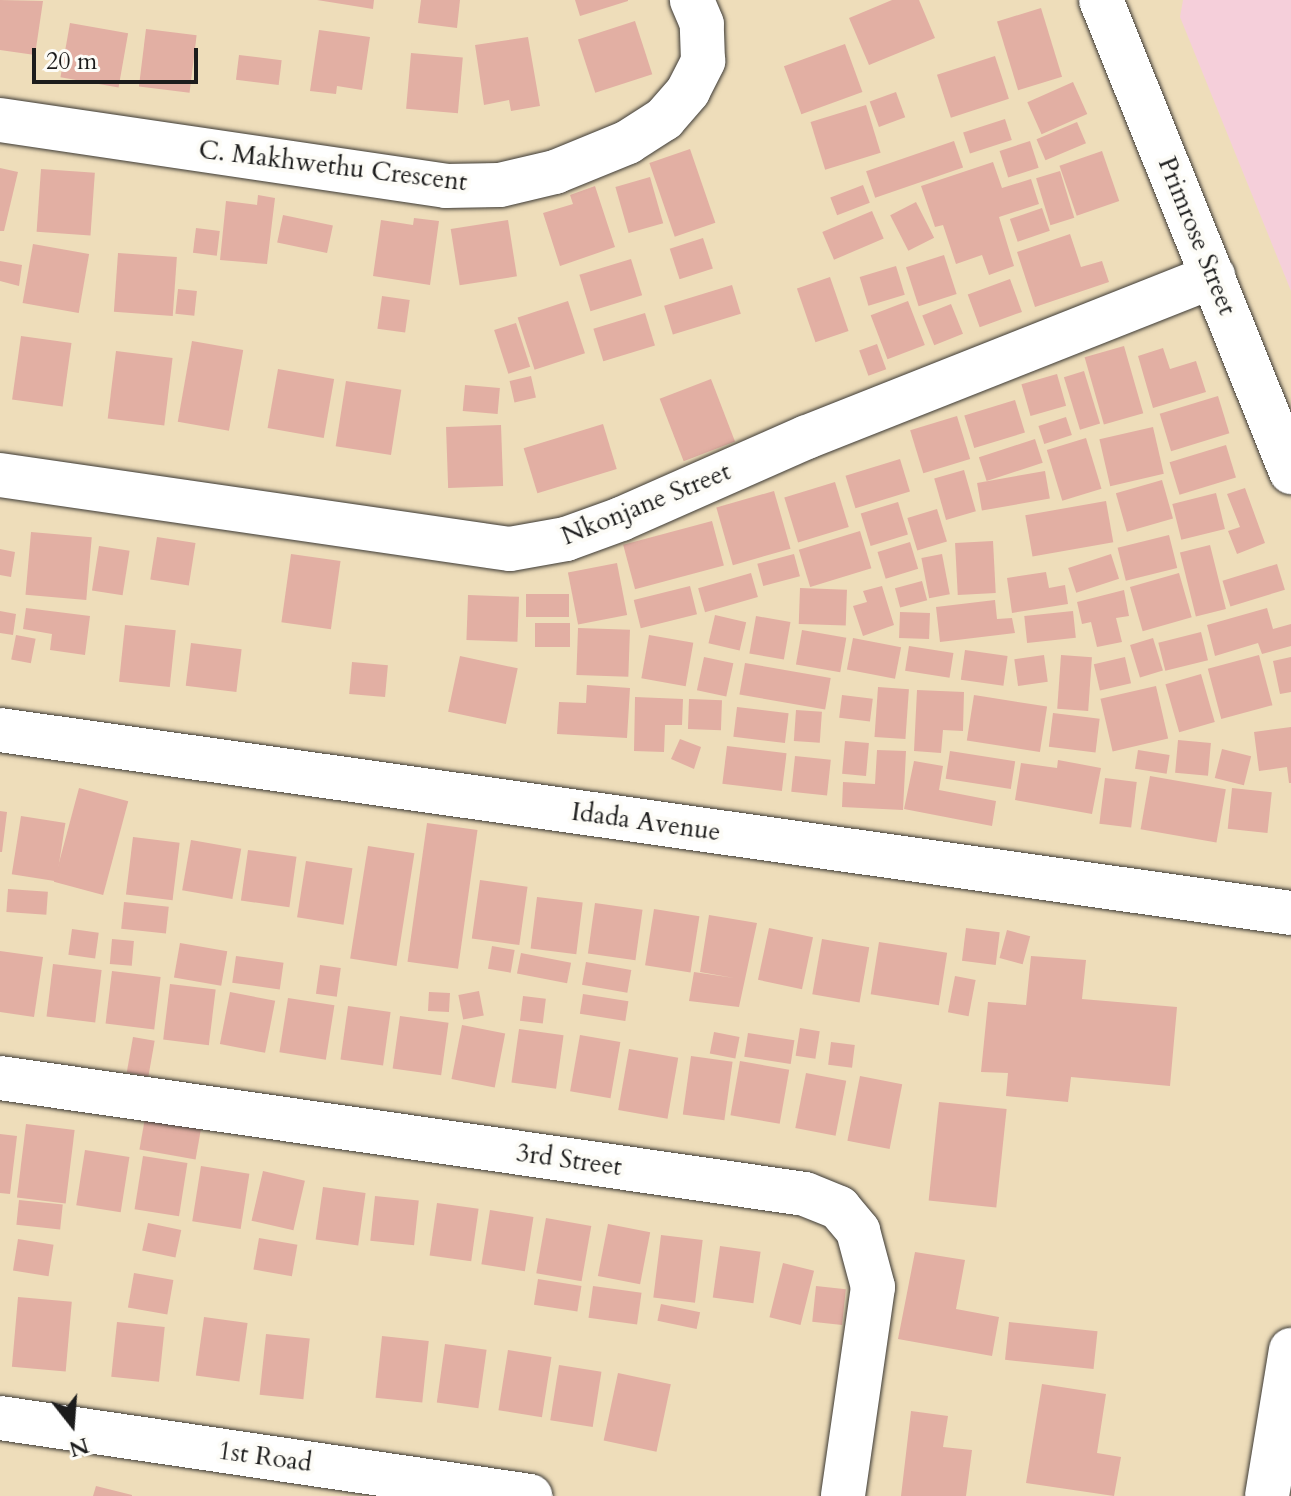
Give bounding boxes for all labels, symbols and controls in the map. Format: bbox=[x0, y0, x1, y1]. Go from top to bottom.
scale bar bbox=[36, 32, 202, 82]
text: 20 m bbox=[46, 45, 97, 78]
street label: C. Makhwethu Crescent bbox=[197, 134, 469, 198]
street label: Primrose Street bbox=[1151, 152, 1243, 320]
street label: Nkonjane Street bbox=[557, 456, 735, 552]
street label: Idada Avenue bbox=[569, 796, 723, 848]
street label: 3rd Street bbox=[514, 1137, 624, 1183]
north arrow bbox=[32, 1384, 112, 1464]
text: N bbox=[66, 1430, 93, 1464]
street label: 1st Road bbox=[216, 1435, 314, 1479]

